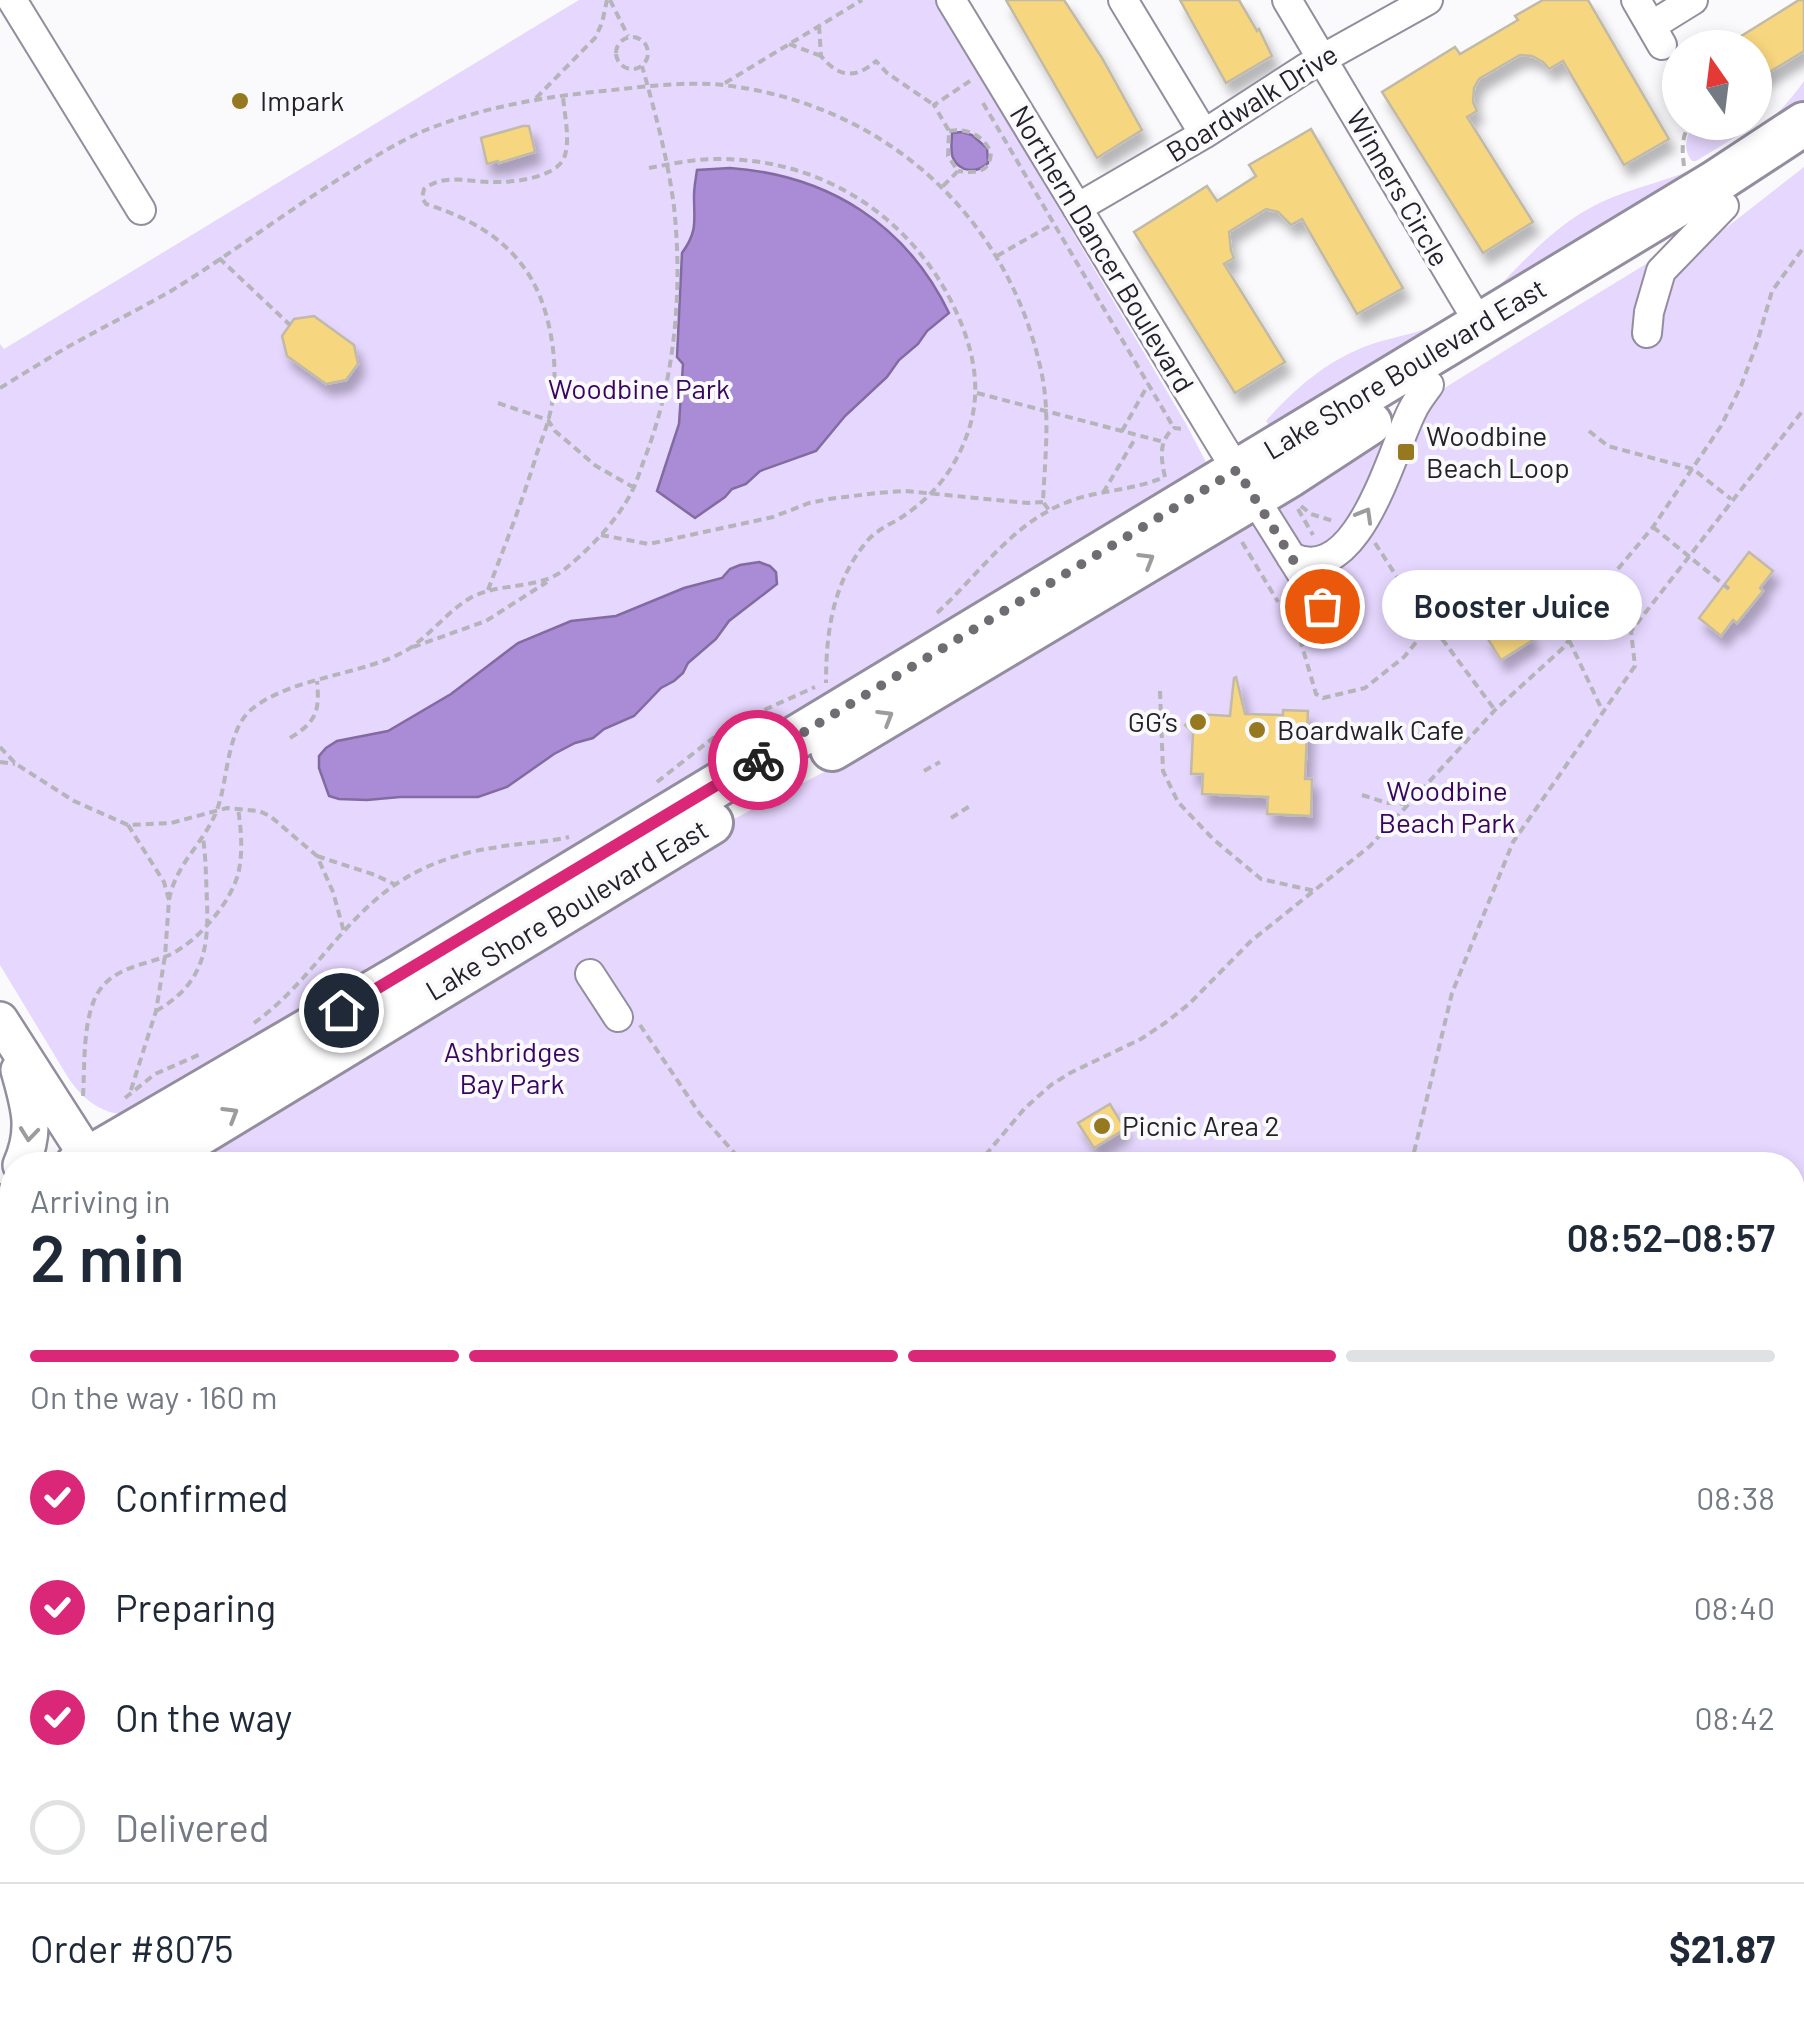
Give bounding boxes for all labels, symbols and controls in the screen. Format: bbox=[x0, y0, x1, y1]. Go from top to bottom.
north arrow bbox=[1662, 30, 1772, 140]
map controls bbox=[1662, 30, 1772, 140]
street label: Boardwalk Drive bbox=[1160, 36, 1343, 168]
place label: Impark bbox=[260, 83, 344, 117]
marker: Impark bbox=[229, 90, 251, 112]
street label: Northern Dancer Boulevard bbox=[1004, 99, 1202, 398]
street label: Winners Circle bbox=[1340, 103, 1458, 272]
street label: Lake Shore Boulevard East bbox=[1257, 270, 1552, 466]
park label: Woodbine Park bbox=[548, 371, 730, 405]
place label: Woodbine Beach Loop bbox=[1426, 418, 1570, 484]
marker: Woodbine Beach Loop bbox=[1395, 441, 1417, 463]
one-way arrow bbox=[1353, 508, 1373, 526]
one-way arrow bbox=[1136, 554, 1154, 573]
pin bbox=[1280, 564, 1365, 649]
callout: Booster Juice bbox=[1382, 571, 1642, 641]
icon: bag bbox=[1295, 579, 1350, 634]
text: Booster Juice bbox=[1414, 586, 1610, 624]
place label: GG’s bbox=[1128, 704, 1178, 738]
courier bbox=[708, 710, 808, 810]
one-way arrow bbox=[875, 710, 893, 729]
marker: GG’s bbox=[1187, 711, 1209, 733]
place label: Boardwalk Cafe bbox=[1277, 712, 1464, 746]
marker: Boardwalk Cafe bbox=[1246, 719, 1268, 741]
icon: bike bbox=[731, 733, 786, 788]
park label: Woodbine Beach Park bbox=[1379, 773, 1515, 839]
street label: Lake Shore Boulevard East bbox=[419, 811, 714, 1007]
pin bbox=[299, 968, 384, 1053]
icon: home bbox=[314, 983, 369, 1038]
park label: Ashbridges Bay Park bbox=[444, 1034, 580, 1100]
one-way arrow bbox=[220, 1107, 238, 1126]
place label: Picnic Area 2 bbox=[1122, 1108, 1279, 1142]
marker: Picnic Area 2 bbox=[1091, 1115, 1113, 1137]
one-way arrow bbox=[19, 1126, 40, 1142]
text: Arriving in bbox=[30, 1181, 170, 1219]
text: 08:52–08:57 bbox=[1567, 1214, 1775, 1260]
text: 2 min bbox=[30, 1217, 185, 1295]
text: On the way · 160 m bbox=[30, 1377, 277, 1415]
icon: check bbox=[30, 1470, 85, 1525]
text: Confirmed bbox=[115, 1474, 288, 1520]
text: 08:38 bbox=[1696, 1478, 1775, 1516]
icon: check bbox=[30, 1580, 85, 1635]
text: Preparing bbox=[115, 1584, 276, 1630]
text: 08:40 bbox=[1694, 1588, 1775, 1626]
icon: check bbox=[30, 1690, 85, 1745]
text: On the way bbox=[115, 1694, 292, 1740]
text: 08:42 bbox=[1695, 1698, 1775, 1736]
text: Delivered bbox=[115, 1804, 269, 1850]
text: Order #8075 bbox=[30, 1925, 234, 1971]
text: $21.87 bbox=[1669, 1925, 1775, 1971]

